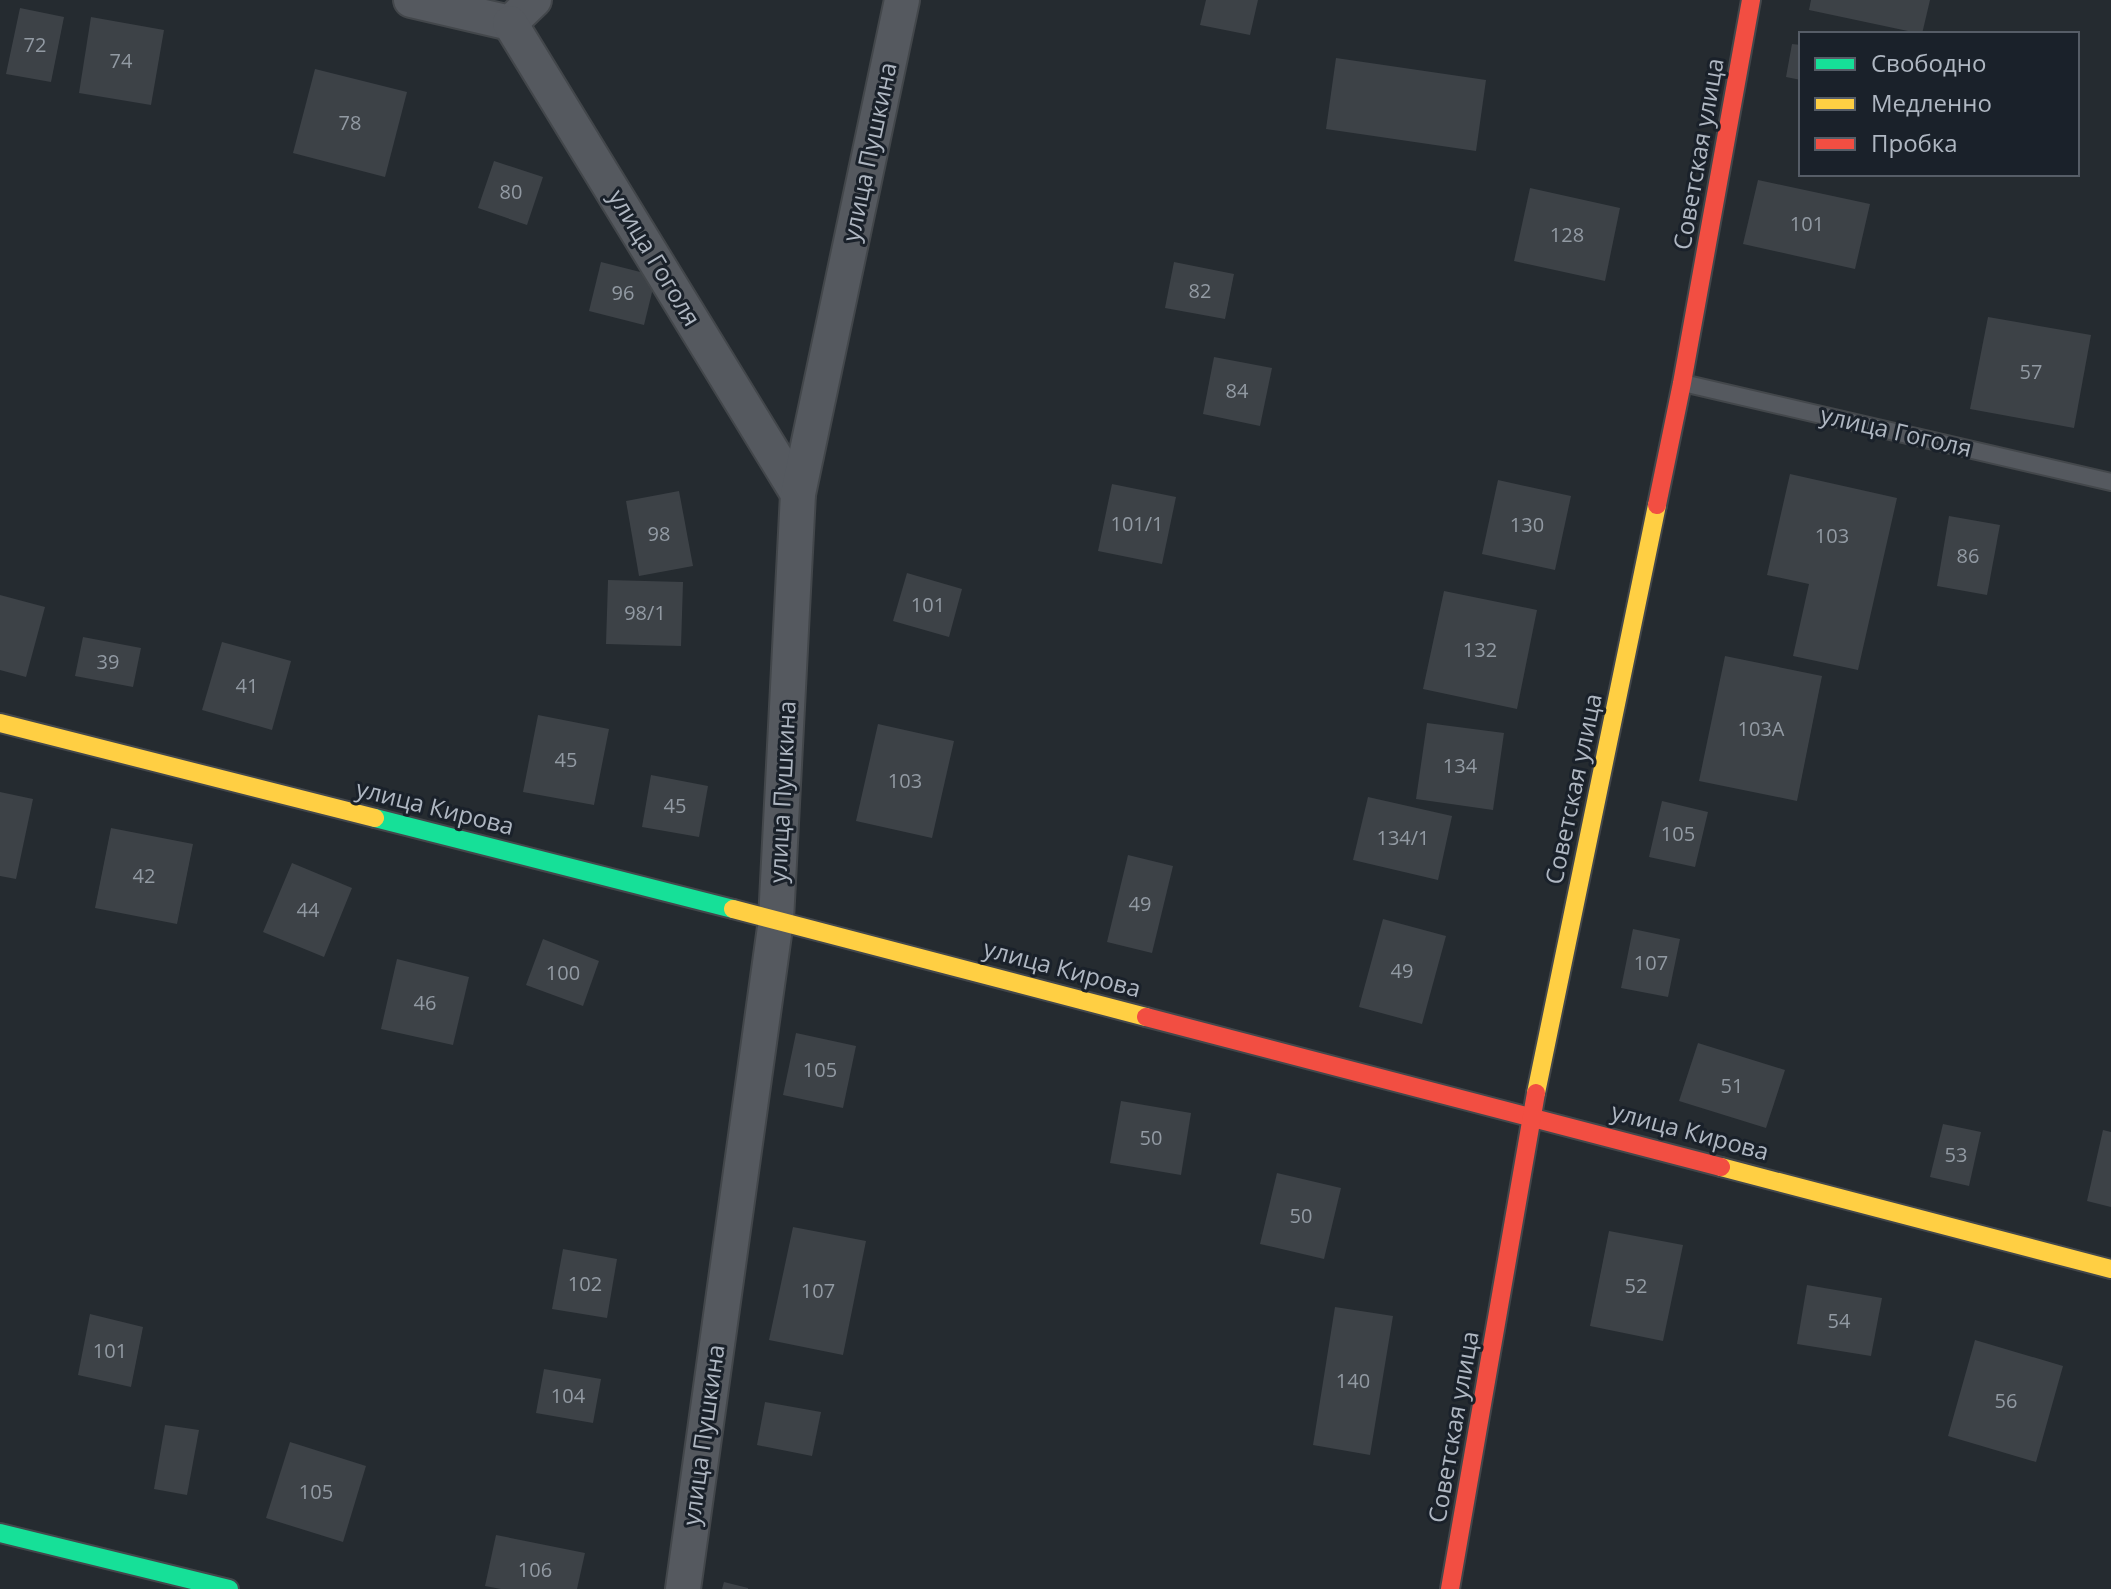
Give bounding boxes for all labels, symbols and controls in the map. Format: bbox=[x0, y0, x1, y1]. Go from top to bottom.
house number: 72 bbox=[24, 31, 46, 58]
legend bbox=[1799, 32, 2079, 176]
text: Свободно bbox=[1871, 46, 1986, 79]
house number: 74 bbox=[110, 47, 133, 74]
street label: Советская улица bbox=[1664, 55, 1731, 252]
street label: улица Пушкина bbox=[833, 59, 904, 244]
text: Медленно bbox=[1871, 86, 1992, 119]
house number: 78 bbox=[339, 109, 361, 136]
text: Пробка bbox=[1871, 126, 1958, 159]
house number: 80 bbox=[500, 178, 522, 205]
street label: улица Гоголя bbox=[601, 183, 709, 332]
house number: 101 bbox=[1790, 210, 1824, 237]
house number: 128 bbox=[1550, 221, 1584, 248]
house number: 82 bbox=[1189, 277, 1211, 304]
house number: 96 bbox=[612, 279, 634, 306]
house number: 57 bbox=[2020, 358, 2042, 385]
house number: 84 bbox=[1226, 377, 1249, 404]
street label: улица Гоголя bbox=[1817, 397, 1975, 464]
house number: 101/1 bbox=[1110, 510, 1164, 537]
house number: 130 bbox=[1510, 511, 1544, 538]
house number: 98 bbox=[648, 520, 670, 547]
house number: 103 bbox=[1815, 522, 1849, 549]
house number: 86 bbox=[1957, 542, 1979, 569]
house number: 101 bbox=[911, 591, 945, 618]
house number: 98/1 bbox=[624, 599, 666, 626]
house number: 132 bbox=[1463, 636, 1497, 663]
house number: 39 bbox=[97, 648, 119, 675]
house number: 41 bbox=[236, 672, 258, 699]
street label: Советская улица bbox=[1536, 690, 1609, 887]
street label: улица Пушкина bbox=[760, 700, 803, 884]
house number: 103А bbox=[1738, 715, 1785, 742]
house number: 45 bbox=[555, 746, 577, 773]
house number: 134 bbox=[1443, 752, 1478, 779]
house number: 103 bbox=[888, 767, 922, 794]
street label: улица Кирова bbox=[353, 771, 518, 842]
house number: 45 bbox=[664, 792, 686, 819]
house number: 105 bbox=[1661, 820, 1695, 847]
house number: 134/1 bbox=[1376, 824, 1430, 851]
house number: 42 bbox=[133, 862, 155, 889]
house number: 49 bbox=[1129, 890, 1151, 917]
house number: 44 bbox=[297, 896, 320, 923]
street label: улица Кирова bbox=[980, 931, 1145, 1004]
house number: 107 bbox=[1634, 949, 1668, 976]
house number: 49 bbox=[1391, 957, 1413, 984]
house number: 100 bbox=[546, 959, 580, 986]
house number: 46 bbox=[414, 989, 436, 1016]
house number: 105 bbox=[803, 1056, 837, 1083]
house number: 51 bbox=[1721, 1072, 1743, 1099]
street label: улица Кирова bbox=[1608, 1094, 1773, 1167]
house number: 50 bbox=[1140, 1124, 1162, 1151]
house number: 53 bbox=[1945, 1141, 1967, 1168]
house number: 50 bbox=[1290, 1202, 1312, 1229]
house number: 102 bbox=[568, 1270, 602, 1297]
house number: 52 bbox=[1625, 1272, 1647, 1299]
house number: 107 bbox=[801, 1277, 835, 1304]
house number: 54 bbox=[1828, 1307, 1851, 1334]
street label: Советская улица bbox=[1419, 1328, 1486, 1525]
house number: 101 bbox=[93, 1337, 127, 1364]
street label: улица Пушкина bbox=[673, 1342, 732, 1528]
house number: 140 bbox=[1336, 1367, 1370, 1394]
house number: 104 bbox=[551, 1382, 586, 1409]
house number: 56 bbox=[1995, 1387, 2017, 1414]
house number: 105 bbox=[299, 1478, 333, 1505]
house number: 106 bbox=[518, 1556, 552, 1583]

